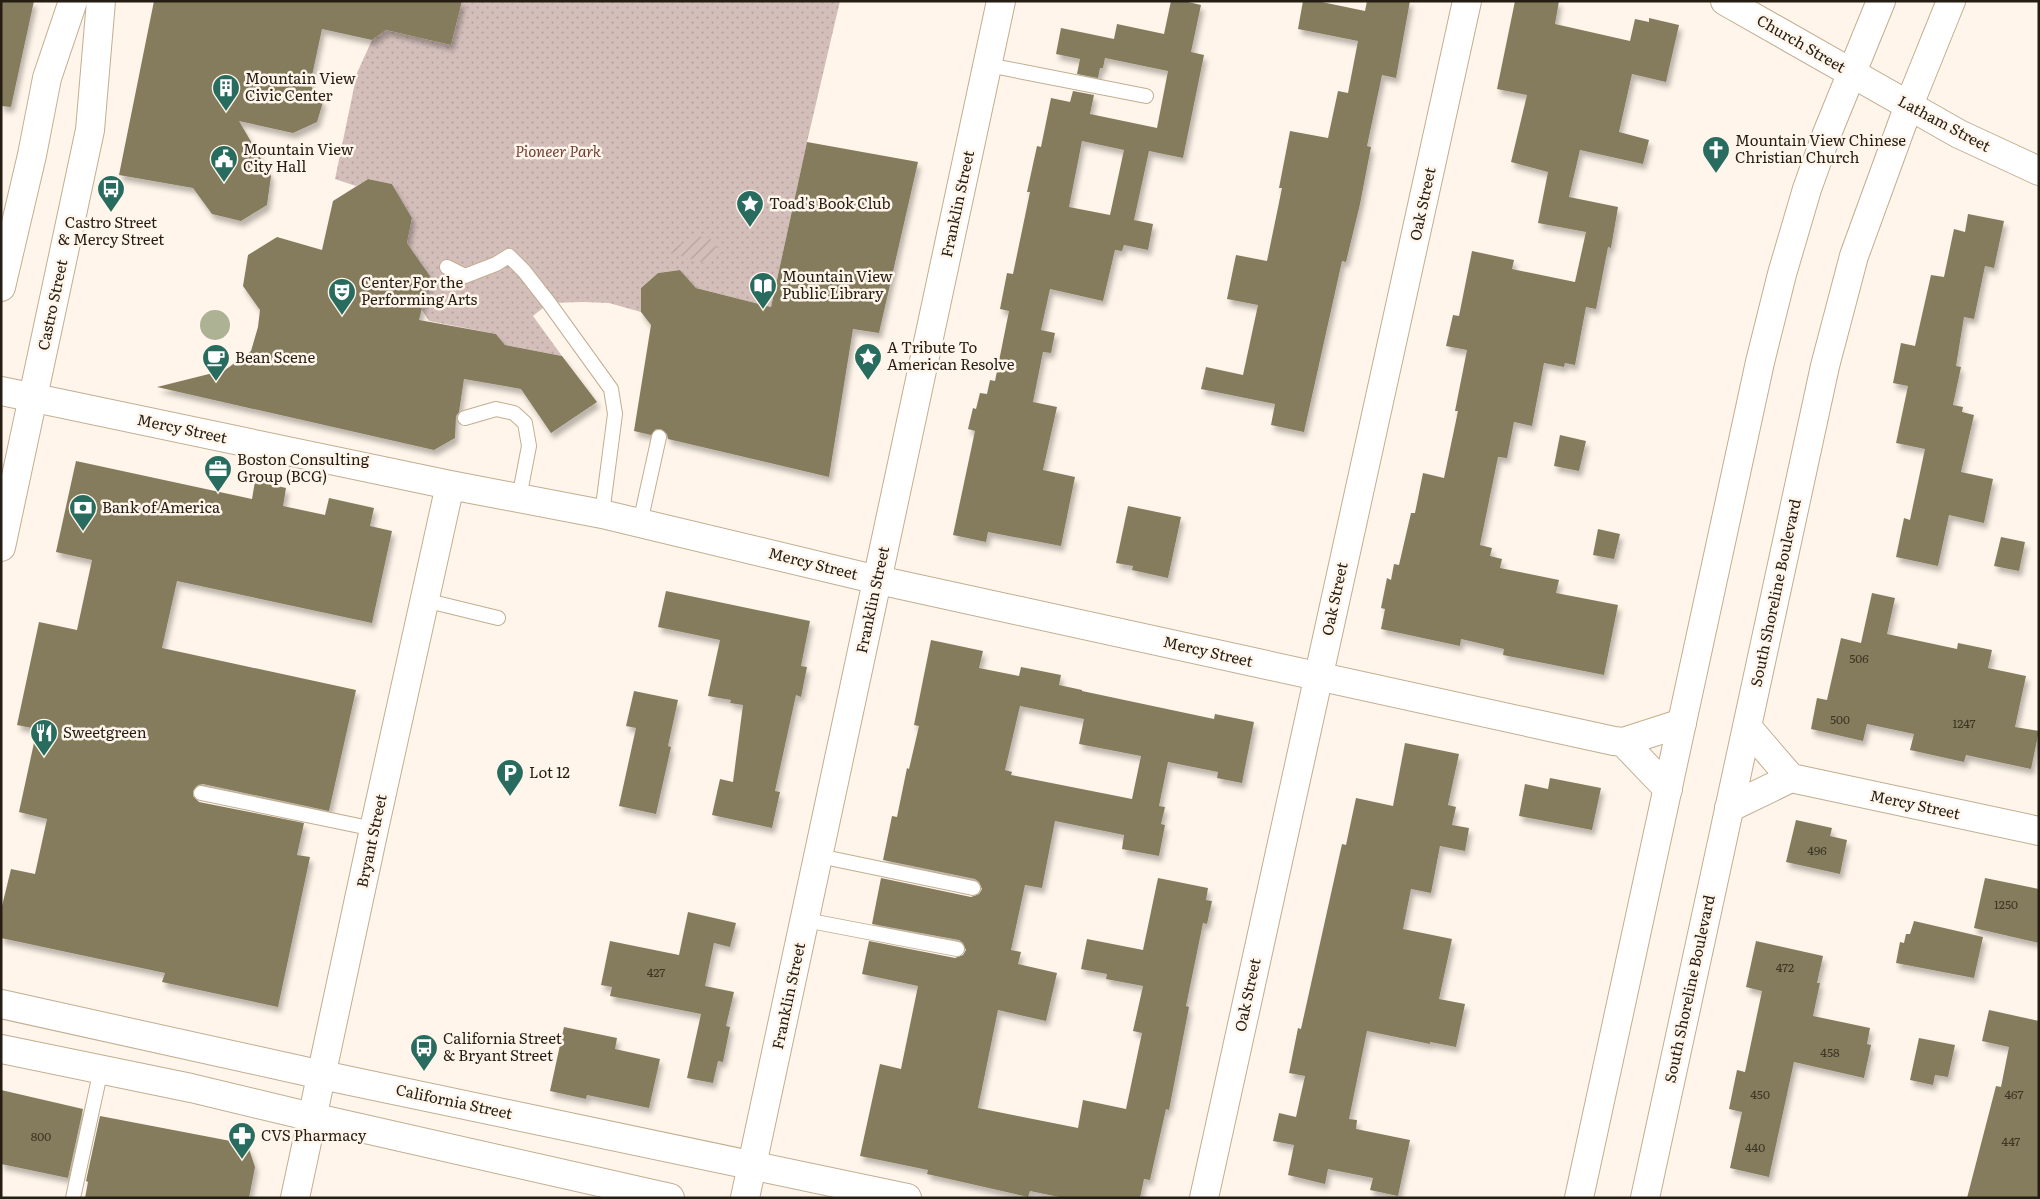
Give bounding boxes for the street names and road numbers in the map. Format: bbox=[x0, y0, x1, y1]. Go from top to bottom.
street label: Church Street bbox=[1753, 8, 1851, 78]
street label: Latham Street bbox=[1894, 89, 1995, 157]
street label: Franklin Street bbox=[934, 148, 979, 259]
street label: Oak Street bbox=[1403, 165, 1441, 243]
street label: Castro Street bbox=[31, 257, 72, 352]
street label: Mercy Street bbox=[135, 407, 229, 448]
street label: South Shoreline Boulevard bbox=[1743, 497, 1806, 689]
street label: Mercy Street bbox=[766, 540, 860, 585]
street label: Franklin Street bbox=[849, 544, 894, 655]
street label: Oak Street bbox=[1315, 560, 1353, 638]
street label: Mercy Street bbox=[1161, 629, 1255, 672]
street label: Mercy Street bbox=[1868, 783, 1962, 824]
street label: Bryant Street bbox=[349, 792, 392, 889]
street label: South Shoreline Boulevard bbox=[1657, 893, 1720, 1085]
street label: Franklin Street bbox=[765, 940, 810, 1051]
street label: Oak Street bbox=[1228, 956, 1266, 1034]
street label: California Street bbox=[394, 1077, 515, 1124]

